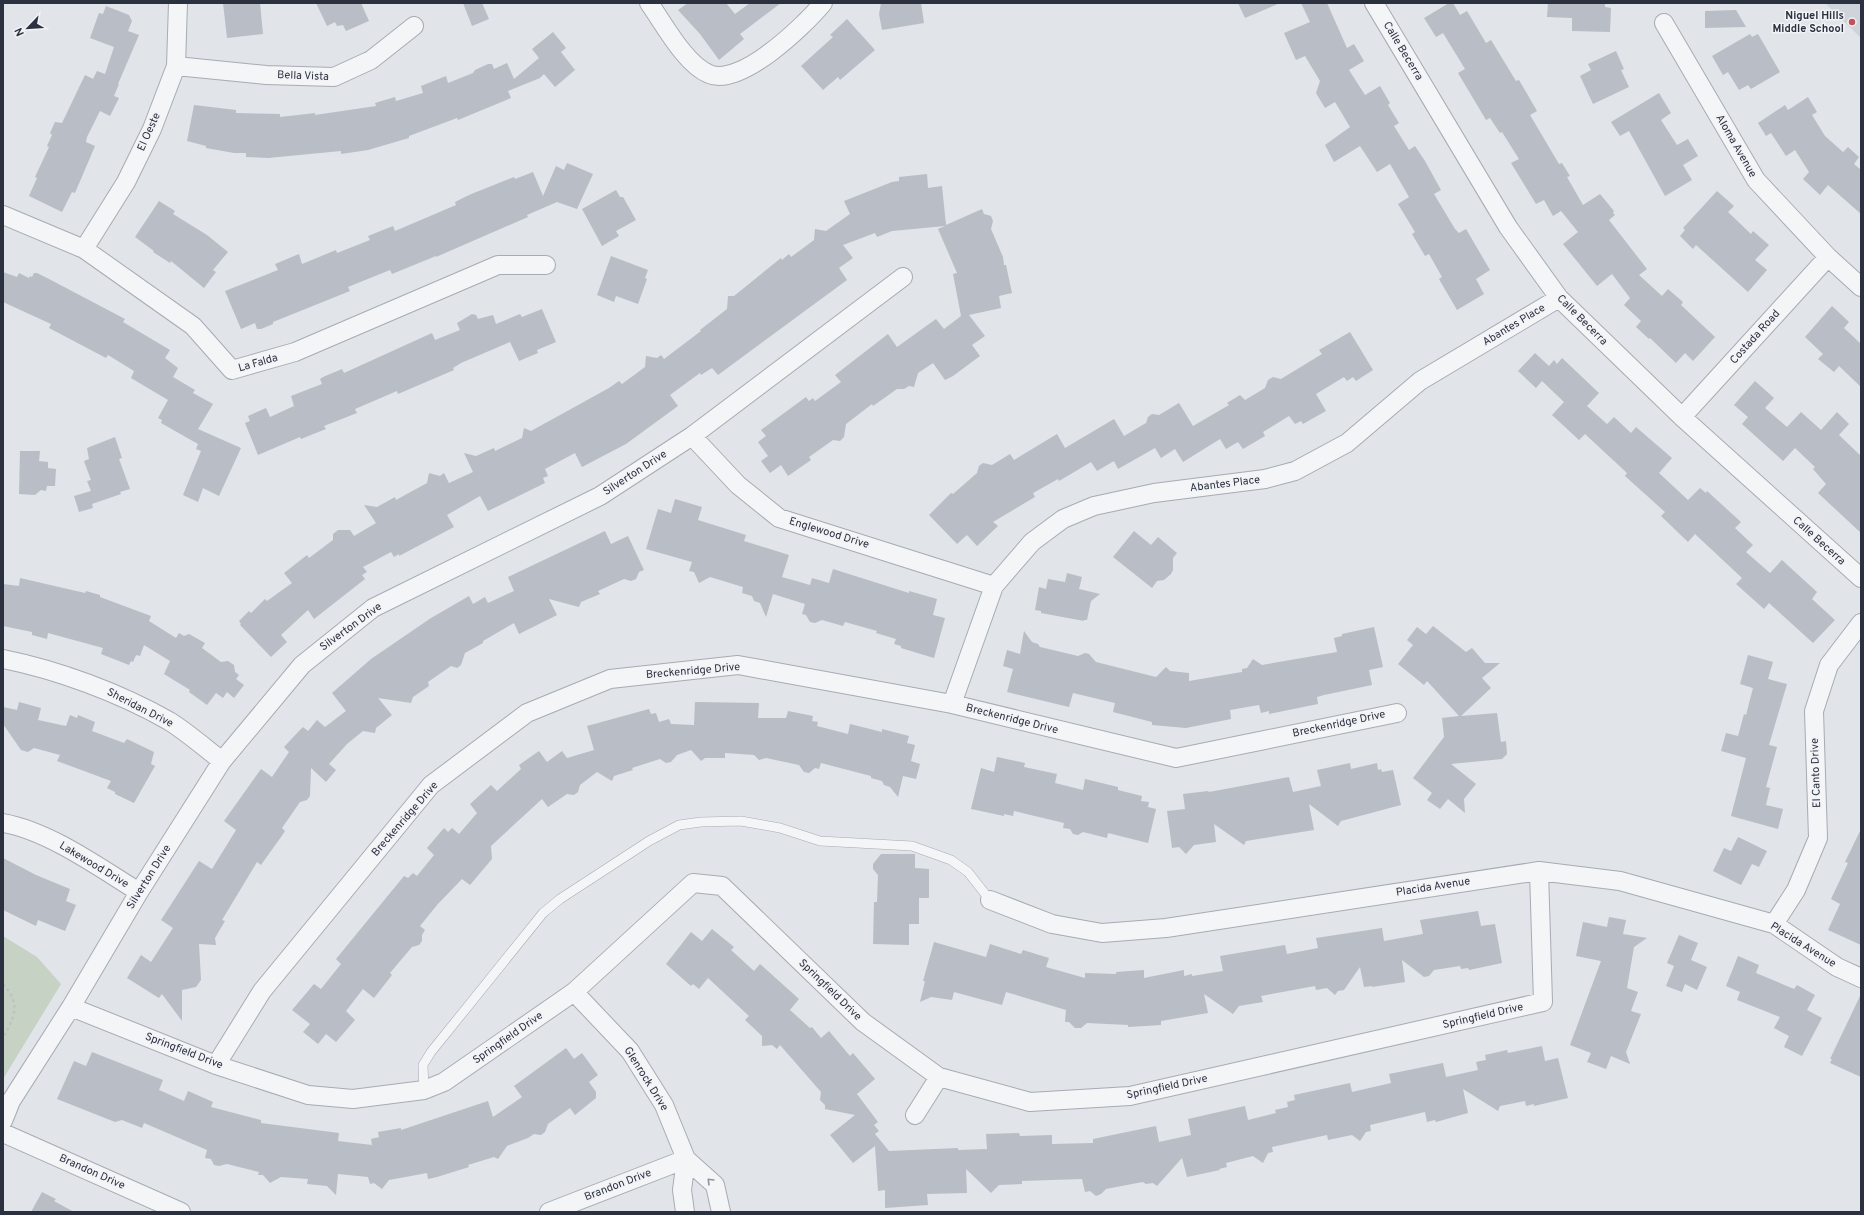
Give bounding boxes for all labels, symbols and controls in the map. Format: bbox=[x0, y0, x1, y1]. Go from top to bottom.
north arrow bbox=[8, 8, 48, 48]
place label: Niguel Hills Middle School bbox=[1772, 9, 1844, 36]
marker: Niguel Hills Middle School bbox=[1847, 17, 1857, 27]
street label: Calle Becerra bbox=[1380, 19, 1426, 83]
text: N bbox=[12, 25, 28, 38]
street label: Bella Vista bbox=[277, 68, 329, 84]
street label: El Oeste bbox=[134, 110, 164, 153]
street label: Aloma Avenue bbox=[1712, 112, 1760, 180]
street label: Calle Becerra bbox=[1554, 292, 1611, 349]
street label: Abantes Place bbox=[1480, 301, 1548, 349]
street label: Costada Road bbox=[1727, 307, 1783, 367]
street label: La Falda bbox=[237, 351, 280, 375]
street label: Silverton Drive bbox=[600, 447, 670, 499]
street label: Abantes Place bbox=[1189, 473, 1261, 495]
street label: Englewood Drive bbox=[787, 514, 871, 552]
street label: Calle Becerra bbox=[1790, 514, 1848, 569]
street label: Silverton Drive bbox=[317, 600, 385, 654]
street label: Breckenridge Drive bbox=[645, 660, 741, 682]
street label: Sheridan Drive bbox=[104, 685, 176, 731]
street label: Breckenridge Drive bbox=[964, 701, 1060, 737]
street label: Breckenridge Drive bbox=[1291, 707, 1387, 741]
street label: El Canto Drive bbox=[1808, 738, 1824, 808]
street label: Breckenridge Drive bbox=[369, 779, 441, 859]
street label: Lakewood Drive bbox=[57, 839, 131, 891]
street label: Silverton Drive bbox=[124, 842, 174, 912]
street label: Placida Avenue bbox=[1395, 874, 1471, 900]
street label: Placida Avenue bbox=[1768, 919, 1839, 971]
street label: Springfield Drive bbox=[795, 956, 865, 1024]
street label: Springfield Drive bbox=[1441, 1000, 1525, 1032]
street label: Springfield Drive bbox=[470, 1009, 546, 1067]
street label: Springfield Drive bbox=[143, 1030, 225, 1072]
street label: Glenrock Drive bbox=[621, 1044, 671, 1114]
street label: Springfield Drive bbox=[1125, 1072, 1209, 1102]
street label: Brandon Drive bbox=[57, 1151, 127, 1193]
street label: Brandon Drive bbox=[582, 1166, 654, 1204]
one-way arrow bbox=[707, 1179, 715, 1186]

